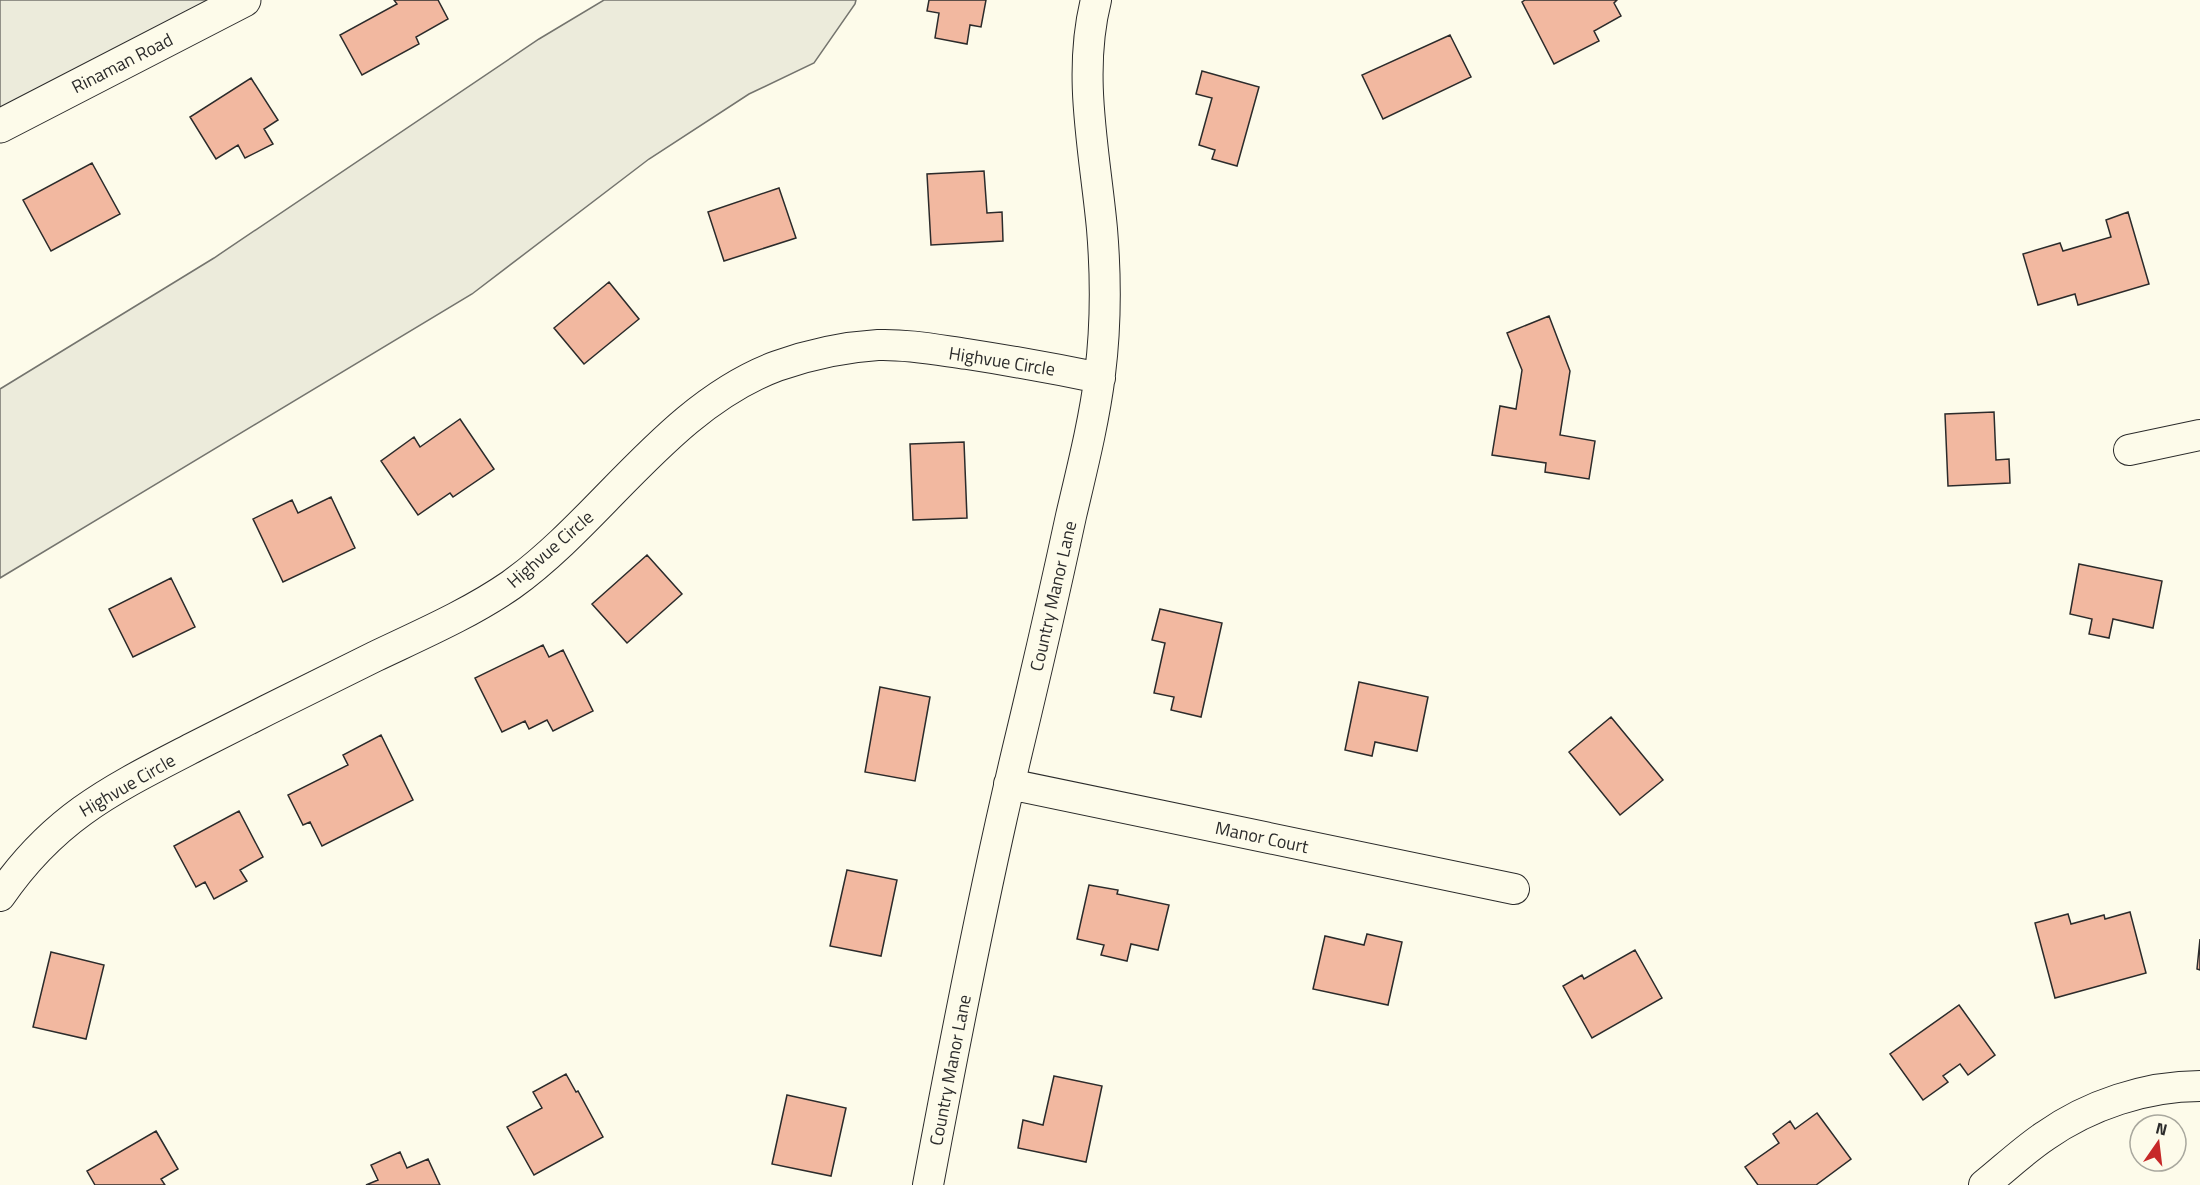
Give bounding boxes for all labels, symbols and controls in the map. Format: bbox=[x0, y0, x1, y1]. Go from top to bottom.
street label: Rinaman Road bbox=[67, 26, 177, 100]
street label: Highvue Circle bbox=[947, 339, 1057, 383]
street label: Highvue Circle bbox=[501, 504, 599, 594]
street label: Country Manor Lane bbox=[1023, 518, 1083, 674]
street label: Highvue Circle bbox=[74, 747, 180, 823]
street label: Manor Court bbox=[1213, 814, 1312, 860]
street label: Country Manor Lane bbox=[922, 992, 978, 1148]
north arrow bbox=[2128, 1113, 2188, 1173]
text: N bbox=[2153, 1115, 2170, 1141]

